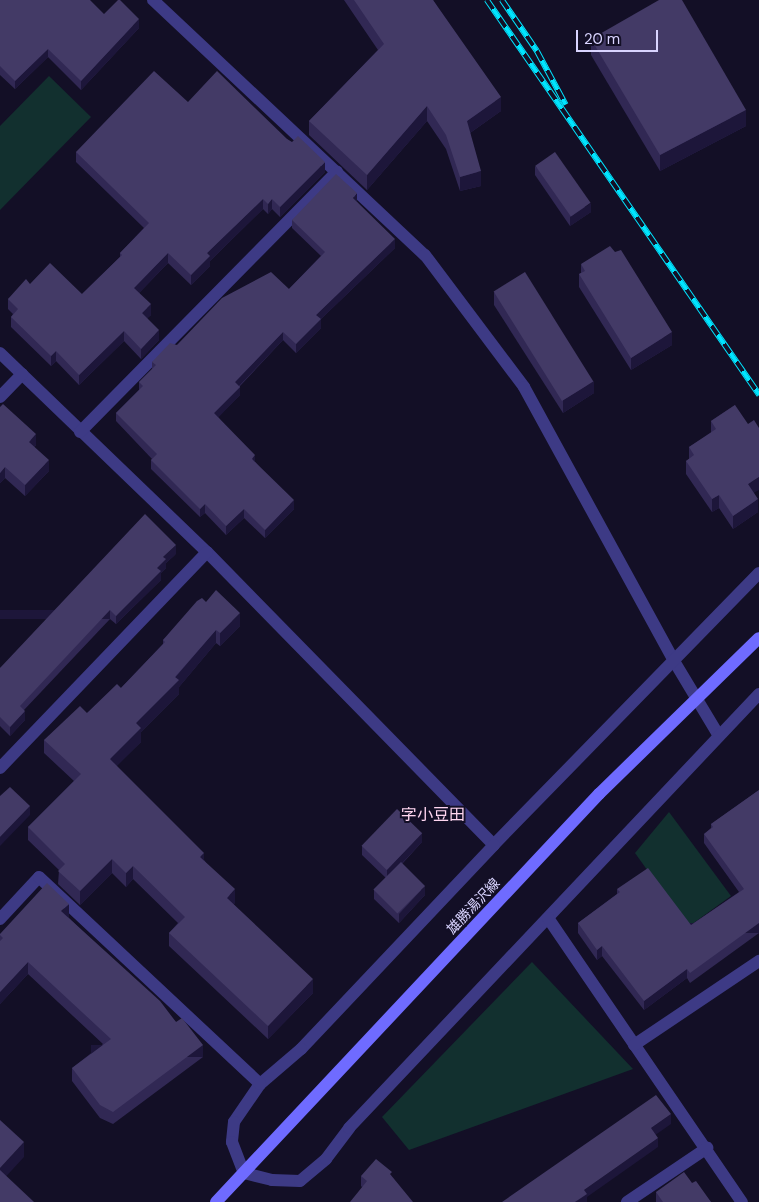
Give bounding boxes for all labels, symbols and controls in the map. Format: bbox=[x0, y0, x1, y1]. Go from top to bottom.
scale bar bbox=[579, 20, 662, 52]
text: 20 m bbox=[584, 29, 620, 49]
district label: 字小豆田 bbox=[401, 805, 465, 825]
street label: 雄勝湯沢線 bbox=[443, 875, 503, 937]

